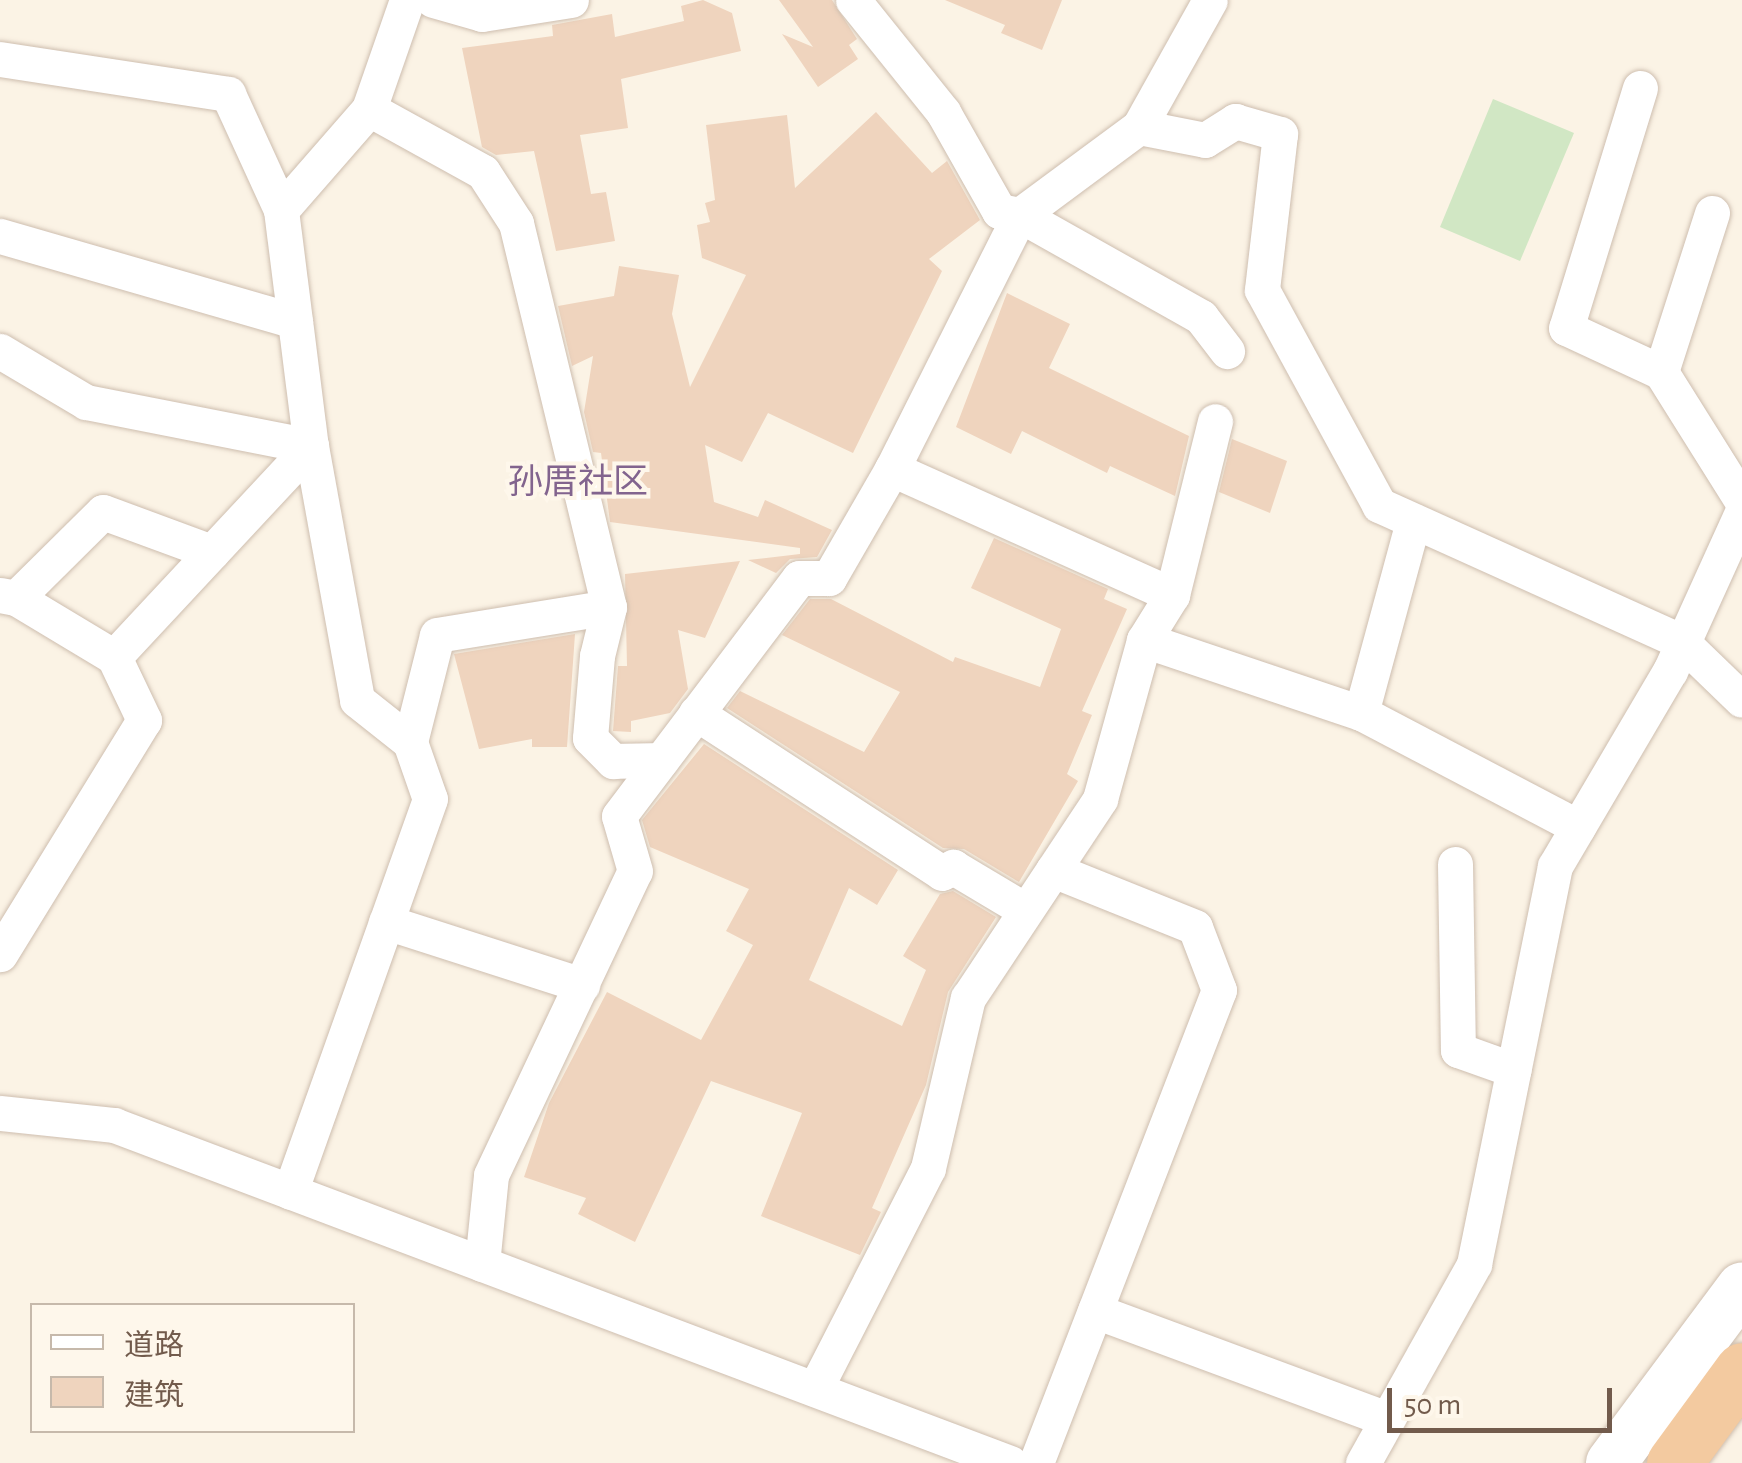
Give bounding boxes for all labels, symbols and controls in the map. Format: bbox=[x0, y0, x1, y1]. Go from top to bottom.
district label: 孙厝社区 bbox=[508, 462, 648, 504]
legend bbox=[30, 1303, 355, 1433]
text: 道路 bbox=[124, 1331, 184, 1361]
scale bar bbox=[1392, 1368, 1617, 1430]
text: 建筑 bbox=[124, 1381, 184, 1411]
text: 50 m bbox=[1404, 1390, 1461, 1420]

